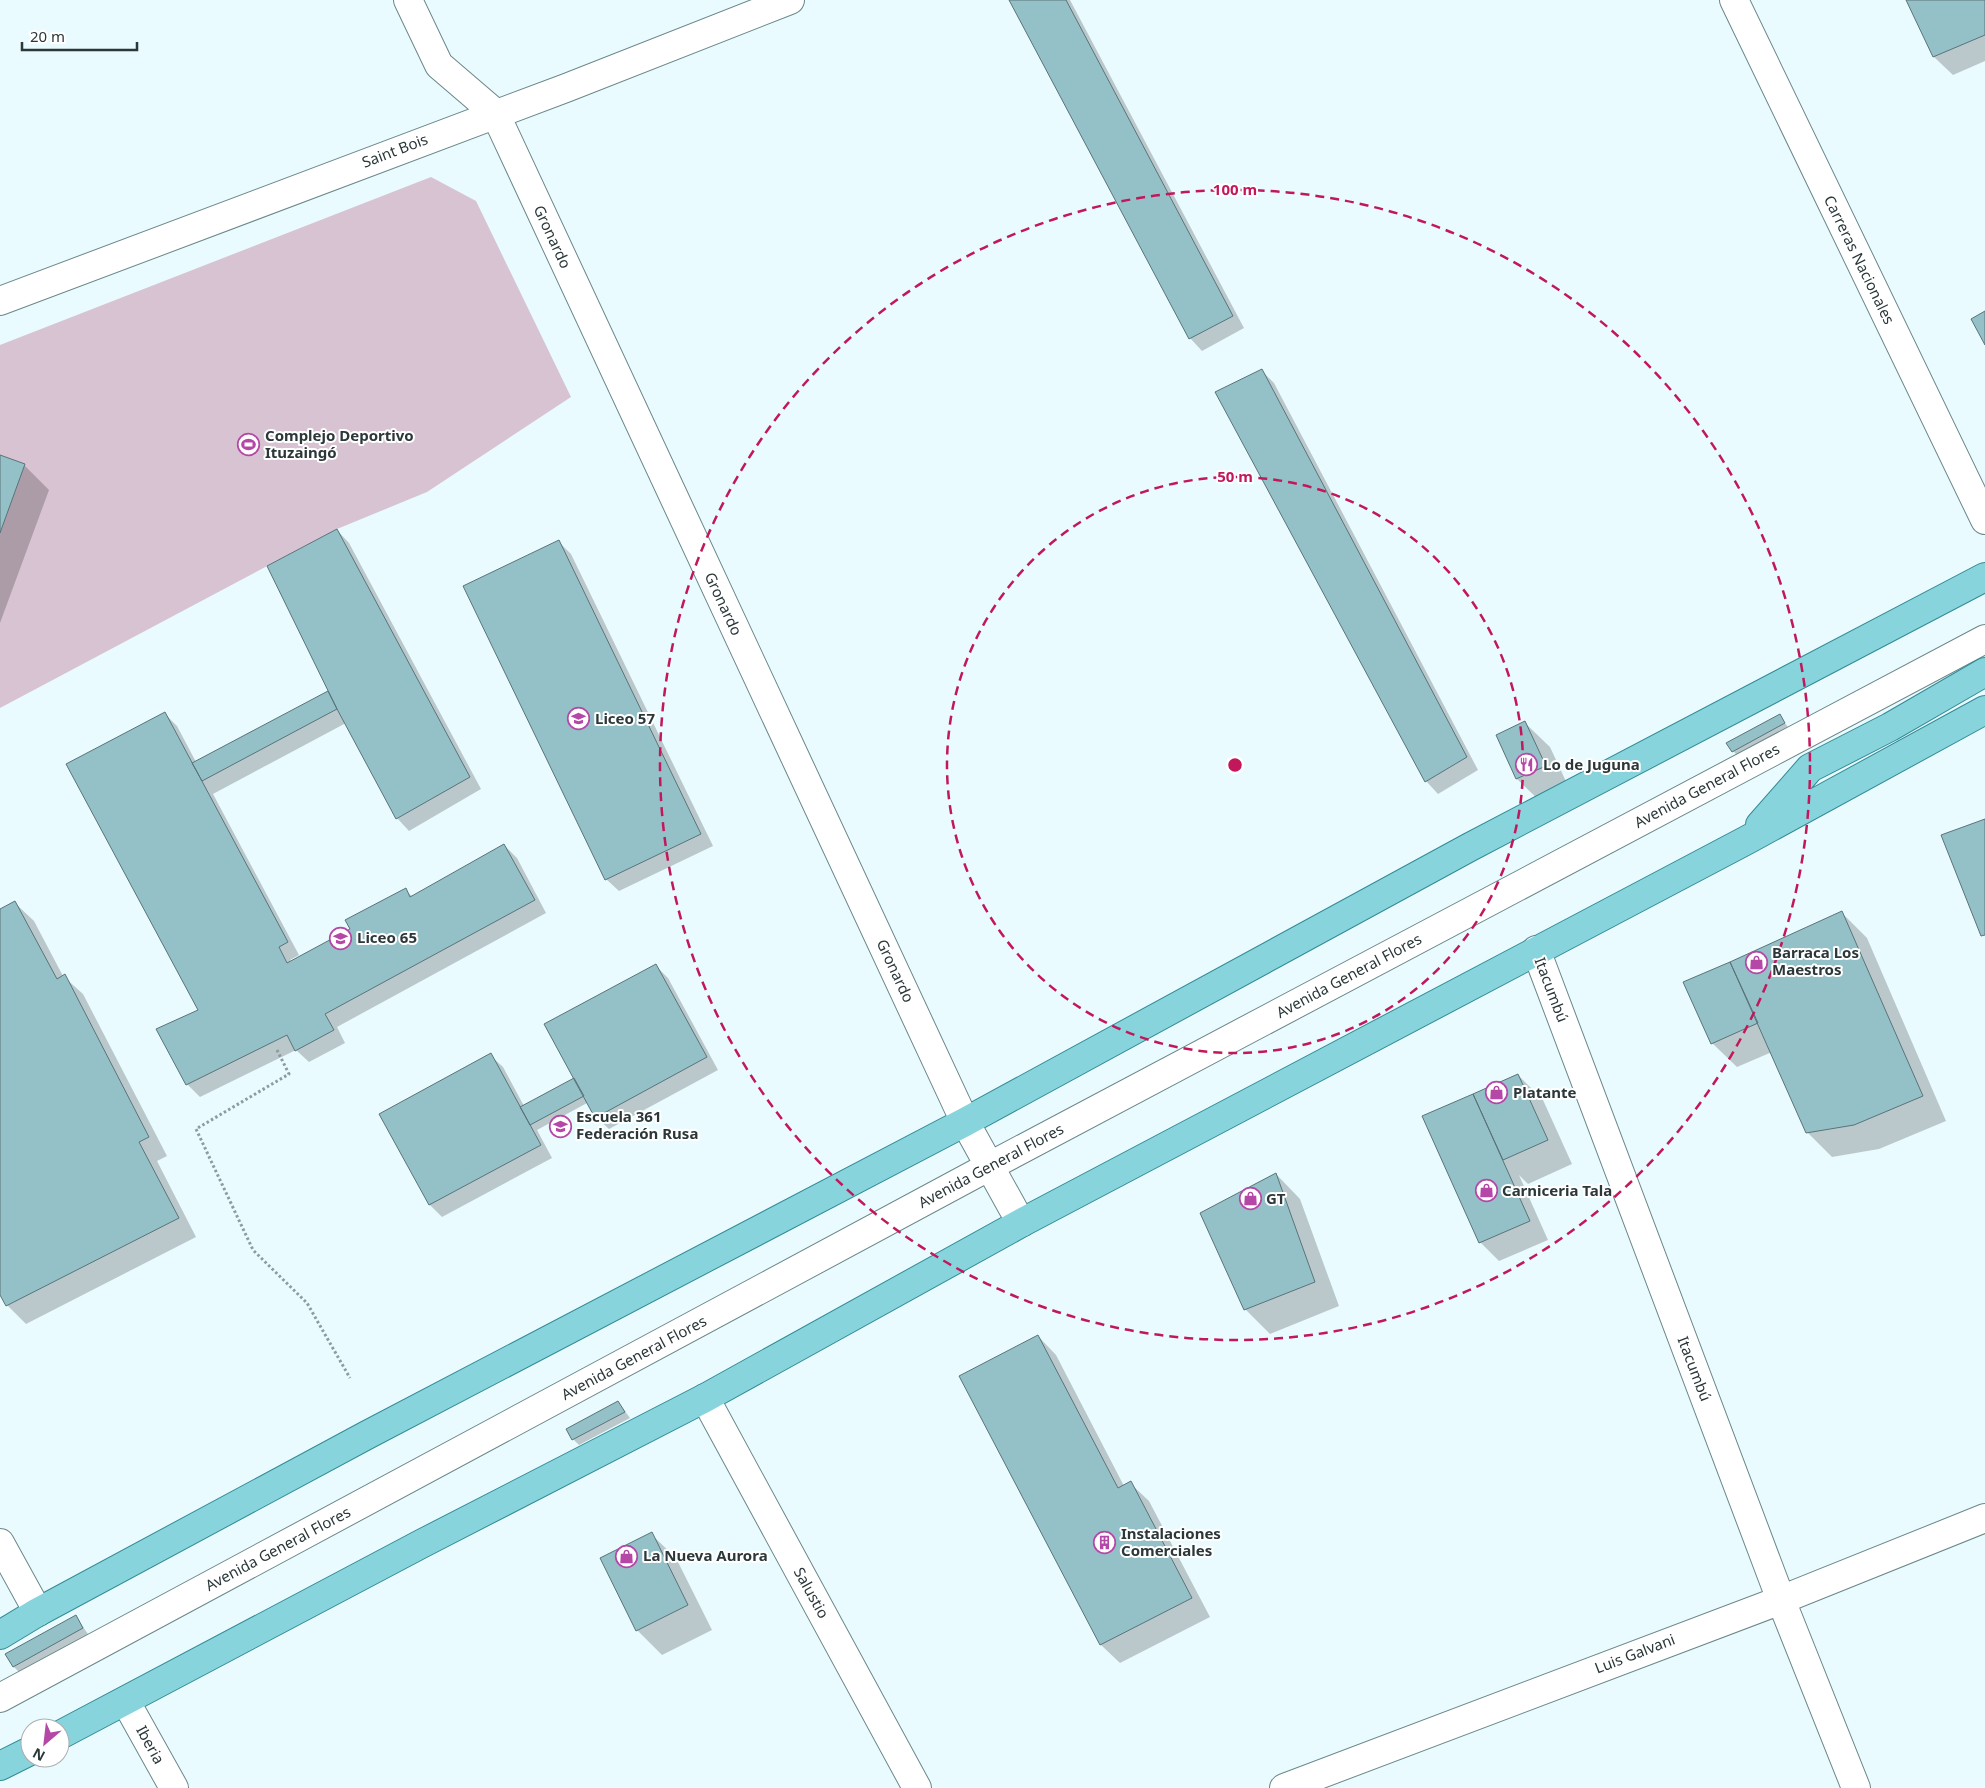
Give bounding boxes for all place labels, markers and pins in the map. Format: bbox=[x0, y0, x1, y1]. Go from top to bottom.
place label: Complejo Deportivo Ituzaingó bbox=[265, 425, 414, 462]
sports icon: Complejo Deportivo Ituzaingó bbox=[237, 433, 261, 457]
school or university icon: Liceo 57 bbox=[567, 707, 591, 731]
place label: Liceo 57 bbox=[595, 708, 655, 728]
restaurant icon: Lo de Juguna bbox=[1515, 753, 1539, 777]
place label: Lo de Juguna bbox=[1543, 754, 1640, 774]
centre of rings bbox=[1226, 756, 1244, 774]
school or university icon: Liceo 65 bbox=[329, 926, 353, 950]
place label: Liceo 65 bbox=[357, 927, 417, 947]
place label: Barraca Los Maestros bbox=[1772, 942, 1859, 979]
shop icon: Barraca Los Maestros bbox=[1744, 950, 1768, 974]
shop icon: Platante bbox=[1485, 1081, 1509, 1105]
place label: Platante bbox=[1513, 1082, 1577, 1102]
place label: Escuela 361 Federación Rusa bbox=[576, 1106, 698, 1143]
school or university icon: Escuela 361 Federación Rusa bbox=[548, 1114, 572, 1138]
shop icon: Carniceria Tala bbox=[1474, 1179, 1498, 1203]
place label: Carniceria Tala bbox=[1502, 1180, 1612, 1200]
shop icon: GT bbox=[1238, 1187, 1262, 1211]
place label: GT bbox=[1266, 1188, 1286, 1208]
place label: Instalaciones Comerciales bbox=[1121, 1523, 1221, 1560]
building icon: Instalaciones Comerciales bbox=[1093, 1531, 1117, 1555]
shop icon: La Nueva Aurora bbox=[615, 1544, 639, 1568]
place label: La Nueva Aurora bbox=[643, 1545, 768, 1565]

